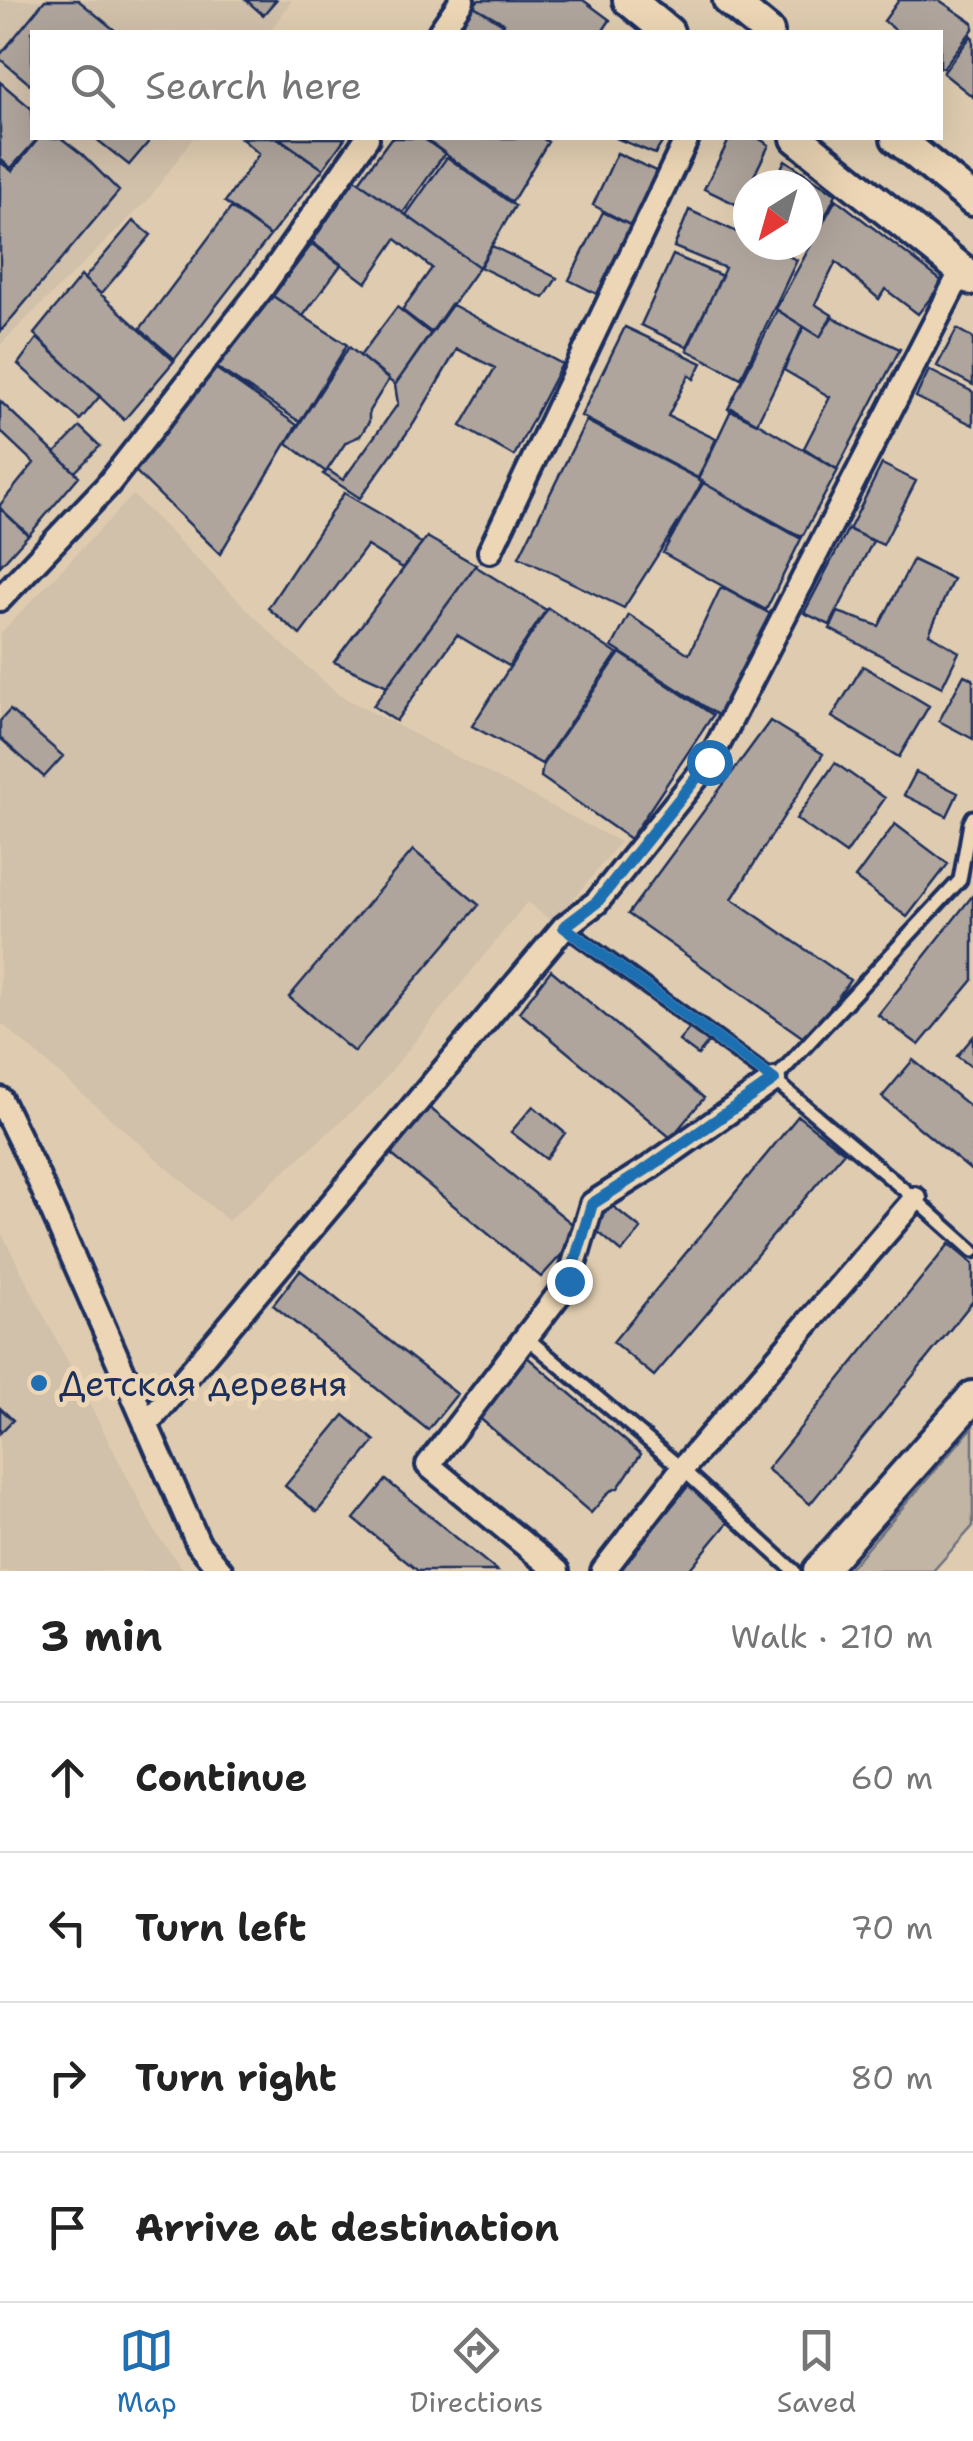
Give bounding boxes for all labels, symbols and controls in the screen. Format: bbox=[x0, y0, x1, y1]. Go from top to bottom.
search box bbox=[30, 30, 943, 140]
icon: search bbox=[65, 58, 120, 113]
text: Search here bbox=[145, 60, 362, 111]
north arrow bbox=[733, 170, 823, 260]
route start bbox=[687, 740, 733, 786]
route end bbox=[547, 1259, 593, 1305]
place label: Детская деревня bbox=[59, 1360, 348, 1407]
marker: Детская деревня bbox=[28, 1372, 50, 1394]
text: 3 min bbox=[40, 1608, 162, 1664]
text: Walk · 210 m bbox=[731, 1615, 933, 1658]
icon: ahead bbox=[40, 1750, 95, 1805]
text: Continue bbox=[135, 1752, 307, 1803]
text: 60 m bbox=[851, 1756, 933, 1799]
icon: left bbox=[40, 1900, 95, 1955]
text: Turn left bbox=[135, 1902, 307, 1953]
text: 70 m bbox=[850, 1906, 933, 1949]
icon: right bbox=[40, 2050, 95, 2105]
text: Turn right bbox=[135, 2052, 337, 2103]
text: 80 m bbox=[850, 2056, 933, 2099]
icon: arrive bbox=[40, 2200, 95, 2255]
text: Arrive at destination bbox=[135, 2202, 559, 2253]
tab: Map bbox=[117, 2323, 177, 2421]
tab: Directions bbox=[410, 2323, 543, 2421]
tab: Saved bbox=[777, 2323, 856, 2421]

